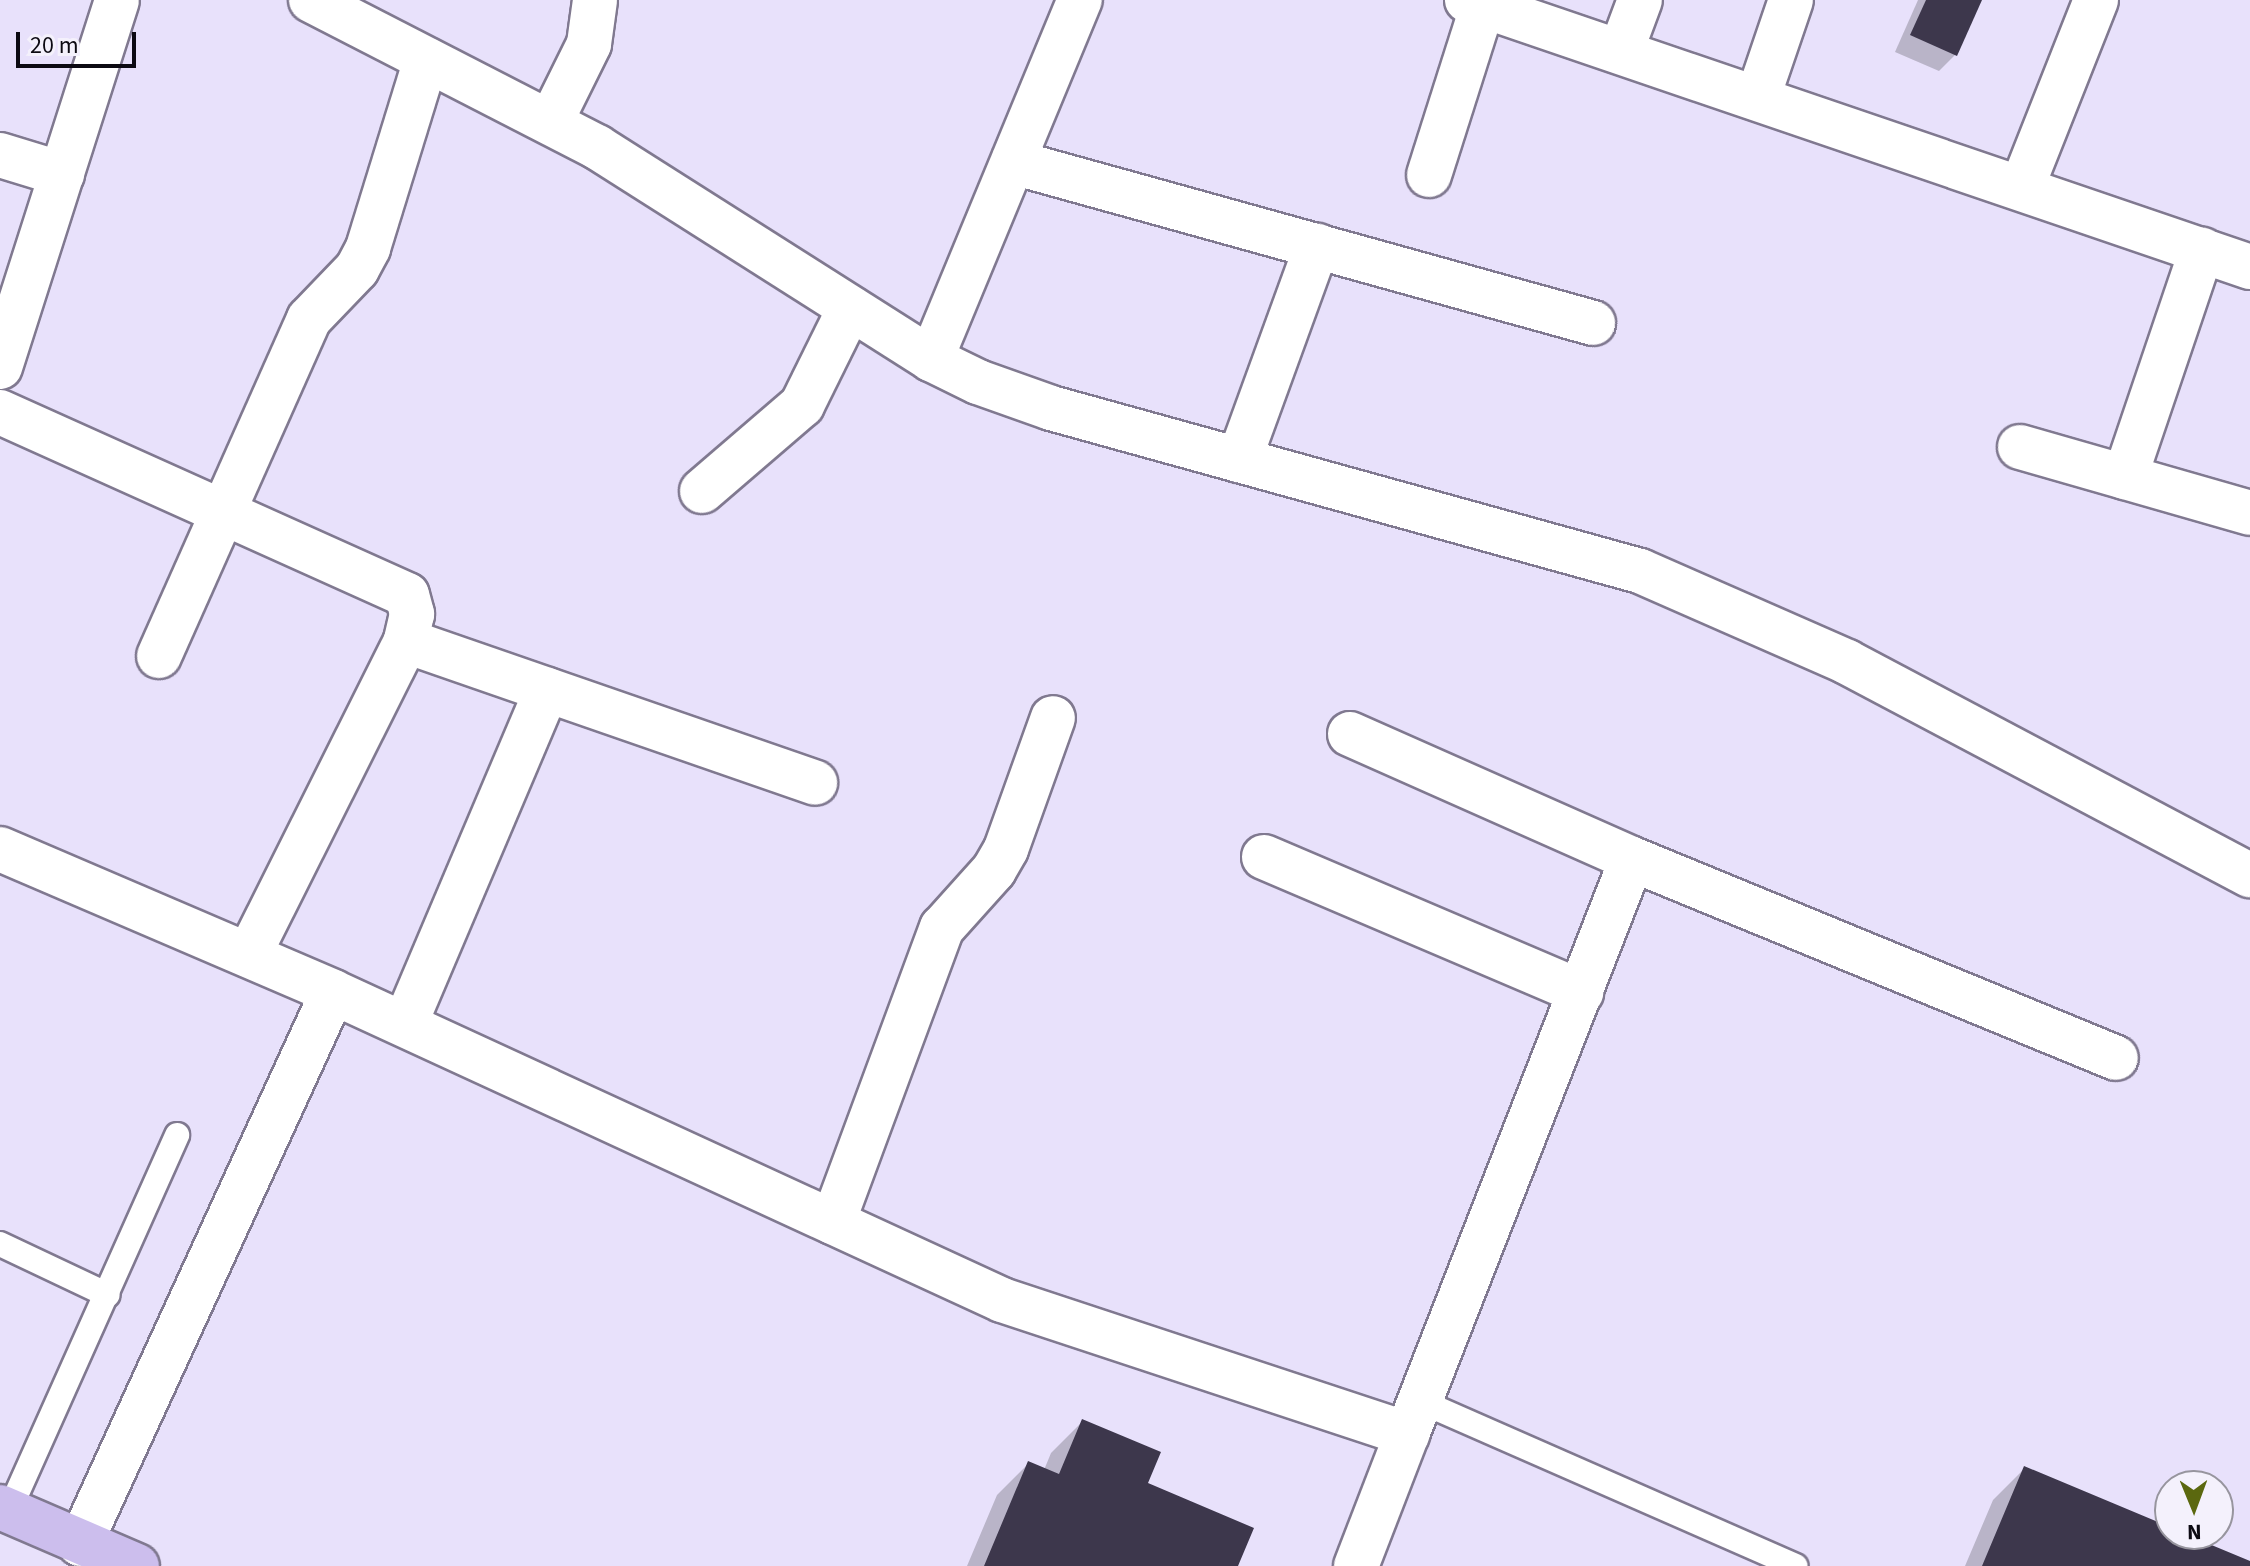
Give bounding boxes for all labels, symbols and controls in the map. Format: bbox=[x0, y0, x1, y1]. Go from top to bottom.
scale bar bbox=[20, 16, 140, 66]
text: 20 m bbox=[30, 28, 79, 63]
north arrow bbox=[2154, 1470, 2234, 1550]
text: N bbox=[2187, 1516, 2202, 1548]

